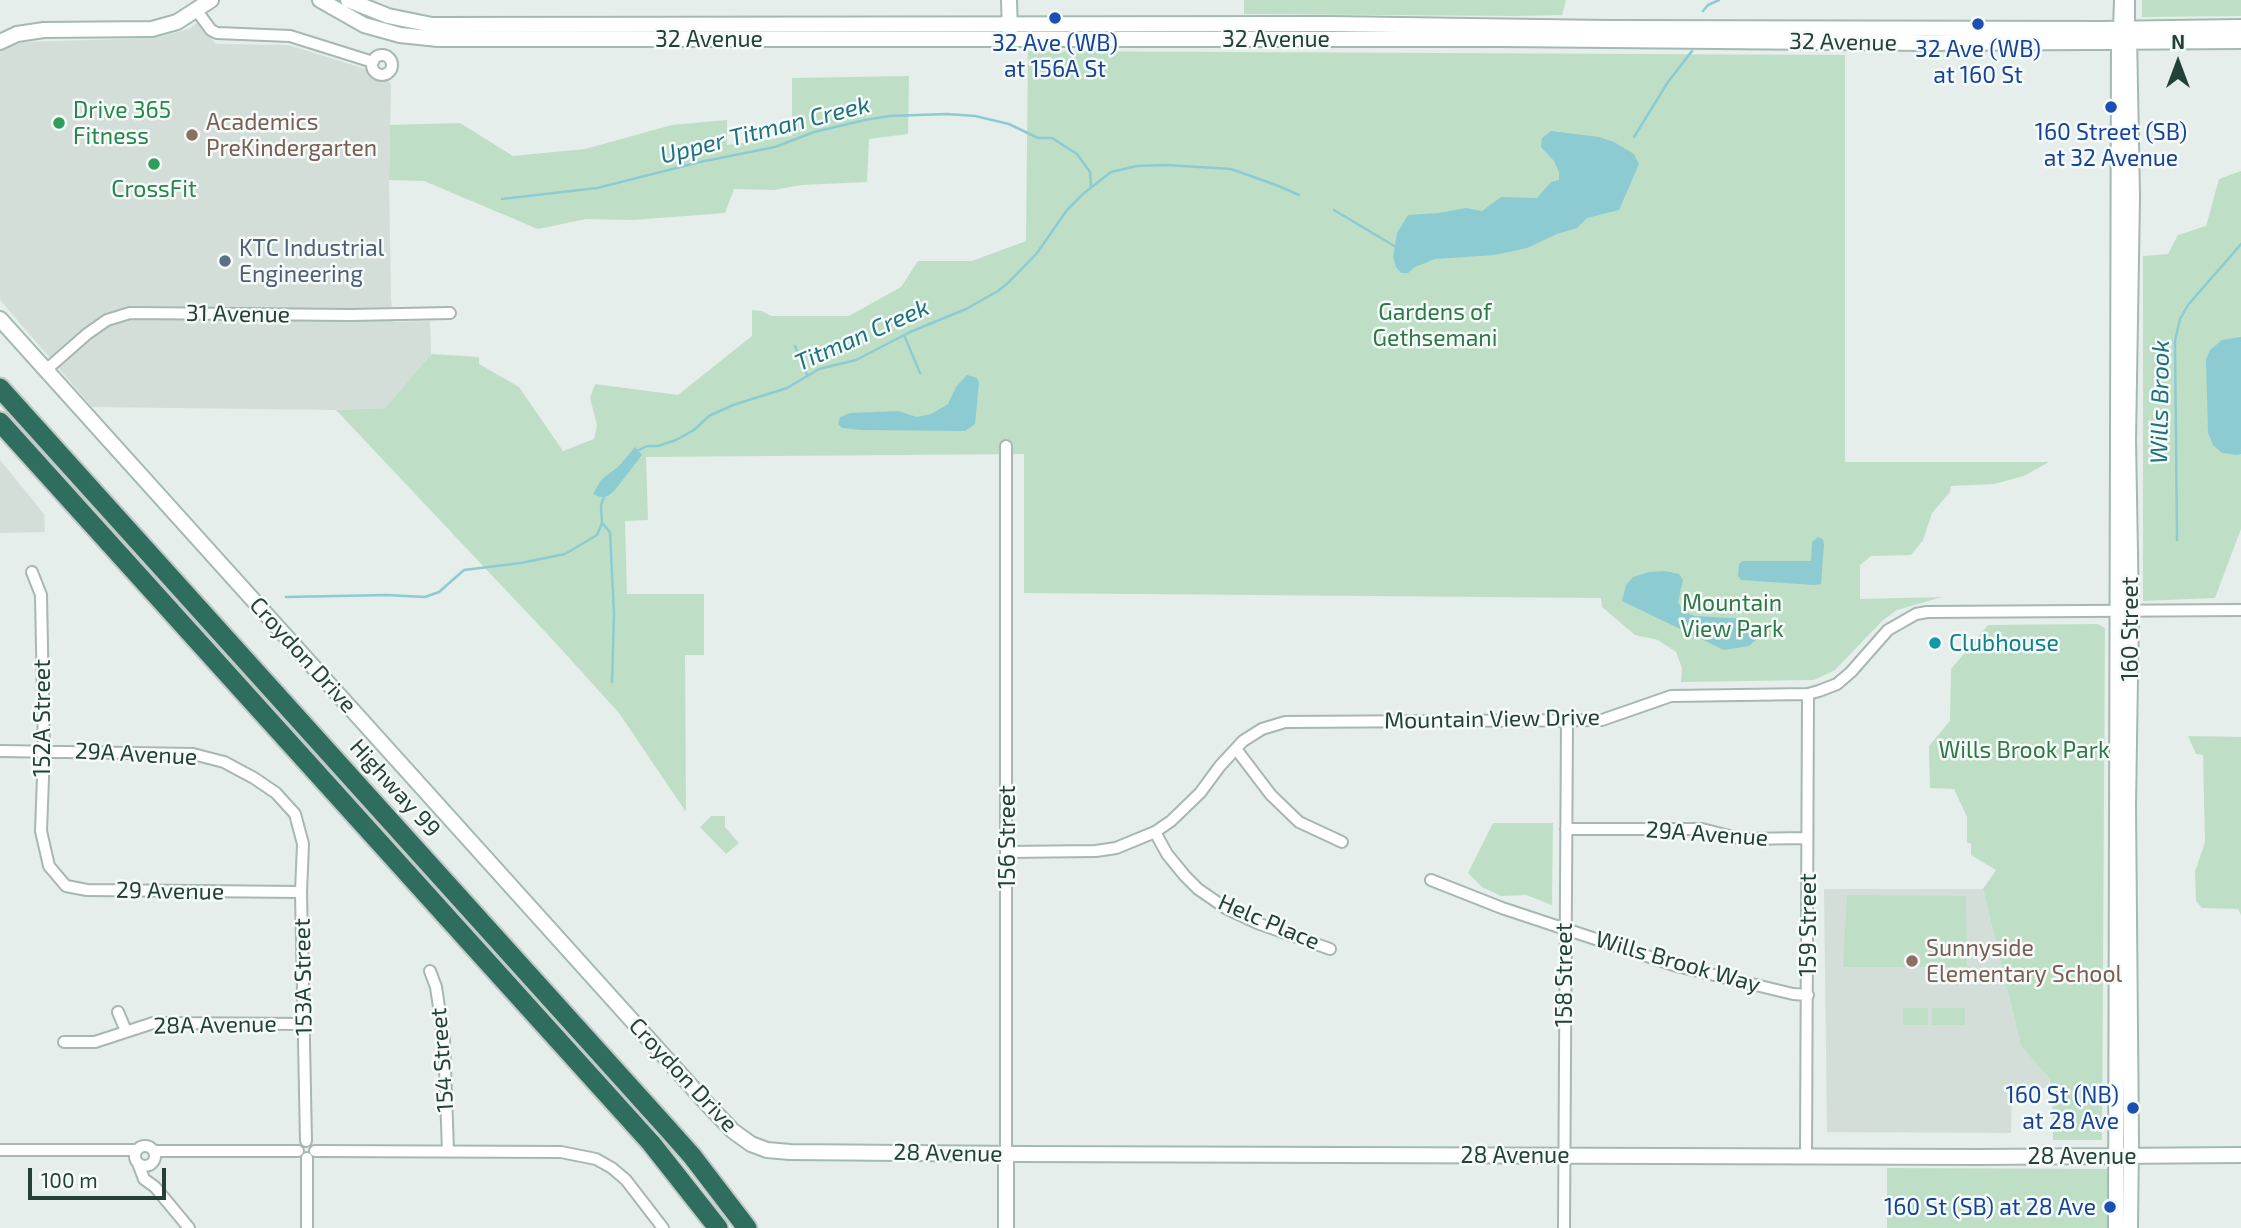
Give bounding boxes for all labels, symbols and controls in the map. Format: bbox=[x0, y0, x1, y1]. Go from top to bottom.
marker: 32 Ave (WB) at 156A St bbox=[1047, 10, 1063, 26]
marker: 32 Ave (WB) at 160 St bbox=[1970, 16, 1986, 32]
street label: 32 Avenue bbox=[655, 25, 763, 53]
street label: 32 Avenue bbox=[1222, 25, 1330, 53]
street label: 32 Avenue bbox=[1789, 27, 1897, 57]
north arrow bbox=[2143, 28, 2213, 98]
place label: 32 Ave (WB) at 156A St bbox=[992, 29, 1118, 83]
text: N bbox=[2171, 30, 2185, 53]
place label: 32 Ave (WB) at 160 St bbox=[1915, 35, 2041, 89]
water label: Upper Titman Creek bbox=[657, 90, 873, 170]
place label: Drive 365 Fitness bbox=[73, 96, 171, 150]
marker: 160 Street (SB) at 32 Avenue bbox=[2103, 99, 2119, 115]
place label: Academics PreKindergarten bbox=[206, 108, 377, 162]
marker: Drive 365 Fitness bbox=[51, 115, 67, 131]
place label: 160 Street (SB) at 32 Avenue bbox=[2035, 118, 2187, 172]
marker: Academics PreKindergarten bbox=[184, 127, 200, 143]
marker: CrossFit bbox=[146, 156, 162, 172]
place label: CrossFit bbox=[111, 175, 197, 203]
place label: KTC Industrial Engineering bbox=[239, 234, 384, 288]
marker: KTC Industrial Engineering bbox=[217, 253, 233, 269]
water label: Titman Creek bbox=[790, 293, 934, 377]
park label: Gardens of Gethsemani bbox=[1373, 298, 1497, 352]
street label: 31 Avenue bbox=[186, 299, 290, 329]
water label: Wills Brook bbox=[2145, 340, 2175, 464]
street label: 160 Street bbox=[2116, 576, 2144, 682]
park label: Mountain View Park bbox=[1680, 589, 1784, 643]
street label: Croydon Drive bbox=[244, 591, 362, 719]
place label: Clubhouse bbox=[1949, 629, 2059, 657]
marker: Clubhouse bbox=[1927, 635, 1943, 651]
street label: 152A Street bbox=[28, 659, 56, 777]
street label: Mountain View Drive bbox=[1384, 703, 1600, 735]
street label: Highway 99 bbox=[344, 733, 446, 843]
park label: Wills Brook Park bbox=[1938, 736, 2110, 764]
street label: 29A Avenue bbox=[74, 737, 198, 771]
street label: 156 Street bbox=[993, 785, 1021, 889]
street label: 29A Avenue bbox=[1645, 816, 1769, 852]
street label: 159 Street bbox=[1794, 873, 1822, 977]
street label: 29 Avenue bbox=[116, 876, 224, 906]
street label: Helc Place bbox=[1214, 888, 1324, 956]
street label: 153A Street bbox=[288, 918, 318, 1036]
street label: 158 Street bbox=[1550, 923, 1578, 1027]
street label: Wills Brook Way bbox=[1592, 925, 1764, 999]
place label: Sunnyside Elementary School bbox=[1926, 934, 2122, 988]
marker: Sunnyside Elementary School bbox=[1904, 953, 1920, 969]
street label: 154 Street bbox=[425, 1007, 459, 1113]
street label: 28A Avenue bbox=[153, 1010, 277, 1040]
street label: Croydon Drive bbox=[623, 1012, 743, 1138]
place label: 160 St (NB) at 28 Ave bbox=[2006, 1081, 2119, 1135]
marker: 160 St (NB) at 28 Ave bbox=[2125, 1100, 2141, 1116]
street label: 28 Avenue bbox=[893, 1138, 1003, 1168]
street label: 28 Avenue bbox=[1460, 1141, 1570, 1169]
street label: 28 Avenue bbox=[2027, 1142, 2137, 1170]
scale bar bbox=[32, 1154, 170, 1198]
text: 100 m bbox=[41, 1167, 98, 1192]
place label: 160 St (SB) at 28 Ave bbox=[1884, 1193, 2096, 1221]
marker: 160 St (SB) at 28 Ave bbox=[2102, 1199, 2118, 1215]

